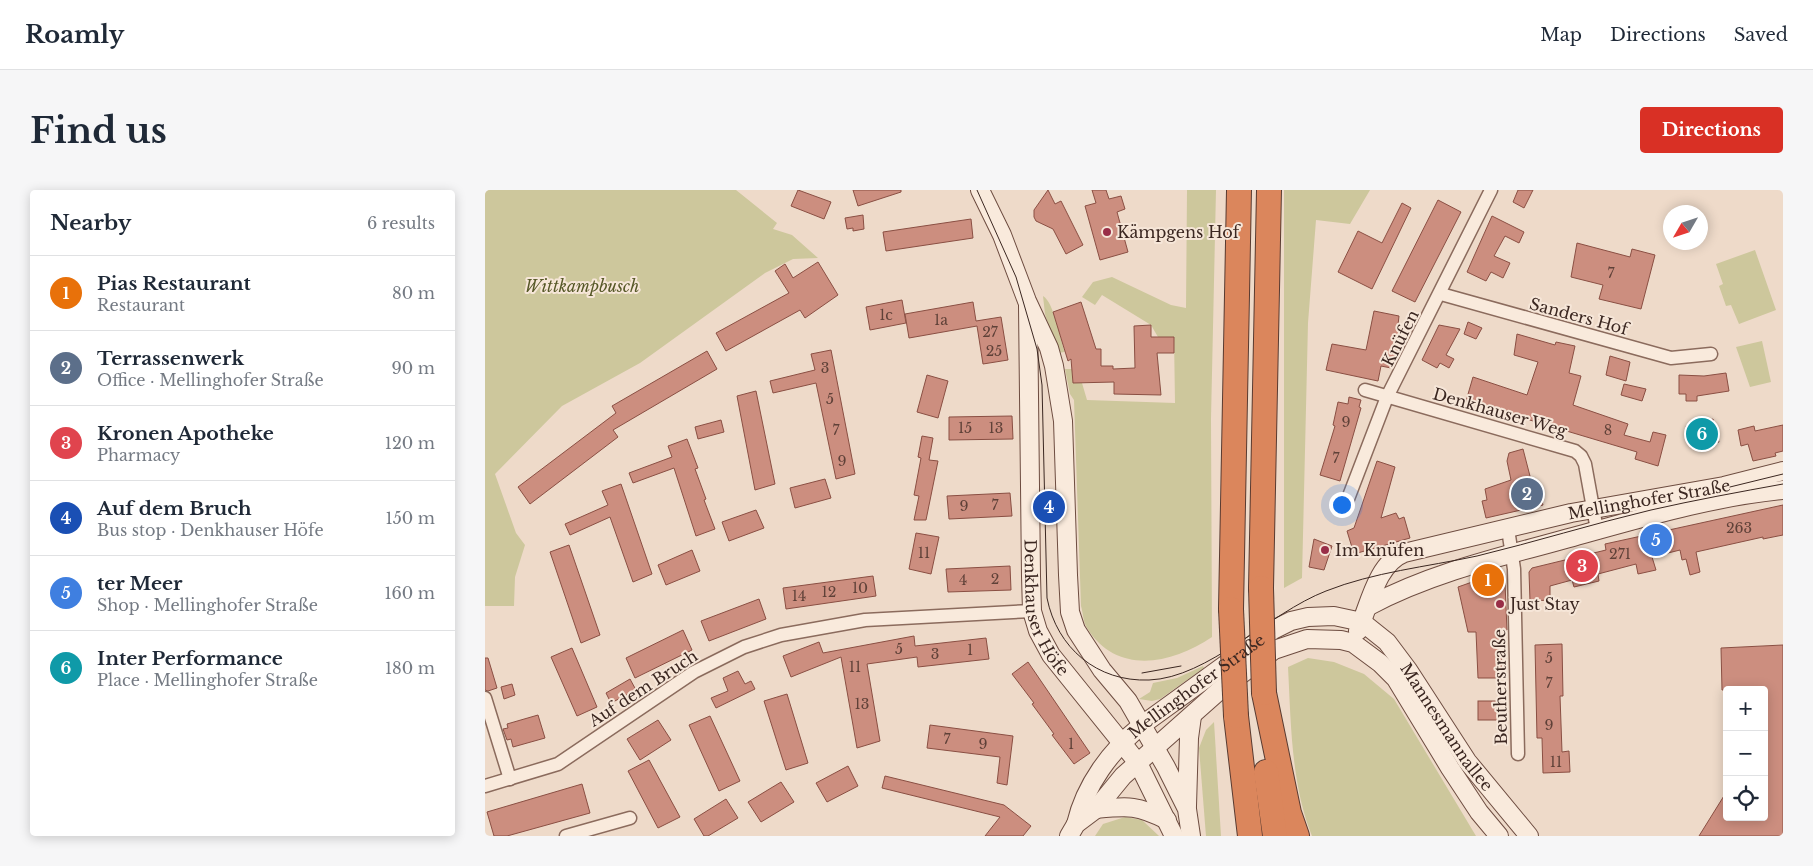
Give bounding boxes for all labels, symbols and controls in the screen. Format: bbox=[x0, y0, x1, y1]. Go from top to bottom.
text: Roamly bbox=[25, 20, 124, 49]
text: Map bbox=[1540, 24, 1582, 46]
text: Directions bbox=[1610, 24, 1706, 46]
text: Saved bbox=[1734, 24, 1788, 46]
button: Directions bbox=[1640, 107, 1783, 153]
text: Find us bbox=[30, 109, 167, 152]
north arrow bbox=[1663, 205, 1708, 250]
text: Nearby bbox=[50, 210, 131, 236]
text: 6 results bbox=[367, 213, 435, 233]
place label: Kämpgens Hof bbox=[1117, 222, 1242, 242]
marker: Kämpgens Hof bbox=[1101, 226, 1113, 238]
house number: 7 bbox=[1607, 264, 1615, 282]
text: Pias Restaurant bbox=[97, 272, 251, 295]
park label: Wittkampbusch bbox=[525, 276, 639, 296]
text: 1 bbox=[63, 283, 69, 303]
text: 80 m bbox=[392, 283, 435, 303]
street label: Sanders Hof bbox=[1528, 293, 1633, 339]
text: Restaurant bbox=[97, 295, 185, 315]
house number: 1c bbox=[879, 306, 893, 324]
street label: Knüfen bbox=[1377, 306, 1423, 370]
house number: 1a bbox=[934, 311, 948, 329]
house number: 27 bbox=[982, 323, 999, 341]
house number: 25 bbox=[986, 342, 1002, 360]
text: Terrassenwerk bbox=[97, 347, 244, 370]
text: 2 bbox=[61, 358, 71, 378]
text: 90 m bbox=[392, 358, 435, 378]
house number: 3 bbox=[821, 359, 829, 377]
text: Office · Mellinghofer Straße bbox=[97, 370, 324, 390]
street label: Denkhauser Weg bbox=[1431, 383, 1570, 441]
house number: 5 bbox=[826, 390, 834, 408]
house number: 9 bbox=[1341, 413, 1351, 431]
pin: 6 bbox=[1686, 415, 1718, 453]
house number: 15 bbox=[958, 419, 972, 437]
house number: 13 bbox=[989, 419, 1003, 437]
house number: 7 bbox=[832, 421, 840, 439]
house number: 8 bbox=[1604, 421, 1612, 439]
text: Kronen Apotheke bbox=[97, 422, 274, 445]
text: 3 bbox=[61, 433, 71, 453]
text: 120 m bbox=[385, 433, 435, 453]
text: Pharmacy bbox=[97, 445, 180, 465]
house number: 7 bbox=[1332, 449, 1340, 467]
house number: 9 bbox=[837, 452, 847, 470]
pin: 2 bbox=[1511, 475, 1543, 513]
street label: Mellinghofer Straße bbox=[1566, 475, 1732, 523]
pin: 4 bbox=[1033, 488, 1065, 526]
your location bbox=[1329, 492, 1355, 518]
house number: 7 bbox=[991, 496, 999, 514]
text: Auf dem Bruch bbox=[97, 497, 252, 520]
house number: 9 bbox=[959, 497, 969, 515]
text: 4 bbox=[61, 508, 71, 528]
text: 150 m bbox=[386, 508, 435, 528]
house number: 263 bbox=[1726, 519, 1752, 537]
text: Bus stop · Denkhauser Höfe bbox=[97, 520, 324, 540]
pin: 5 bbox=[1640, 521, 1672, 559]
street label: Denkhauser Höfe bbox=[1021, 539, 1074, 680]
place label: Im Knüfen bbox=[1335, 540, 1424, 560]
house number: 11 bbox=[918, 544, 930, 562]
marker: Im Knüfen bbox=[1319, 544, 1331, 556]
house number: 271 bbox=[1609, 545, 1631, 563]
pin: 3 bbox=[1566, 547, 1598, 585]
pin: 1 bbox=[1472, 561, 1504, 599]
house number: 2 bbox=[991, 570, 999, 588]
house number: 4 bbox=[959, 571, 967, 589]
text: ter Meer bbox=[97, 572, 183, 595]
house number: 10 bbox=[852, 579, 868, 597]
text: 5 bbox=[61, 583, 71, 603]
text: 160 m bbox=[384, 583, 435, 603]
house number: 12 bbox=[822, 583, 836, 601]
house number: 14 bbox=[792, 587, 806, 605]
place label: Just Stay bbox=[1508, 594, 1580, 614]
text: Shop · Mellinghofer Straße bbox=[97, 595, 318, 615]
marker: Just Stay bbox=[1494, 598, 1506, 610]
street label: Mellinghofer Straße bbox=[1124, 629, 1269, 743]
street label: Beutherstraße bbox=[1489, 629, 1511, 745]
house number: 5 bbox=[895, 640, 903, 658]
house number: 1 bbox=[967, 641, 973, 659]
street label: Auf dem Bruch bbox=[584, 645, 701, 731]
house number: 3 bbox=[931, 645, 939, 663]
text: Inter Performance bbox=[97, 647, 283, 670]
house number: 5 bbox=[1545, 649, 1553, 667]
text: 6 bbox=[61, 658, 71, 678]
text: 180 m bbox=[385, 658, 435, 678]
house number: 11 bbox=[849, 658, 861, 676]
street label: Mannesmannallee bbox=[1396, 659, 1497, 795]
text: Place · Mellinghofer Straße bbox=[97, 670, 318, 690]
house number: 7 bbox=[1545, 674, 1553, 692]
map controls bbox=[1723, 686, 1768, 821]
button: + bbox=[1723, 686, 1768, 731]
house number: 13 bbox=[855, 695, 869, 713]
house number: 9 bbox=[1544, 716, 1554, 734]
house number: 7 bbox=[943, 730, 951, 748]
button: − bbox=[1723, 731, 1768, 776]
house number: 9 bbox=[978, 735, 988, 753]
house number: 1 bbox=[1068, 735, 1074, 753]
house number: 11 bbox=[1550, 753, 1562, 771]
button: locate bbox=[1723, 776, 1768, 821]

